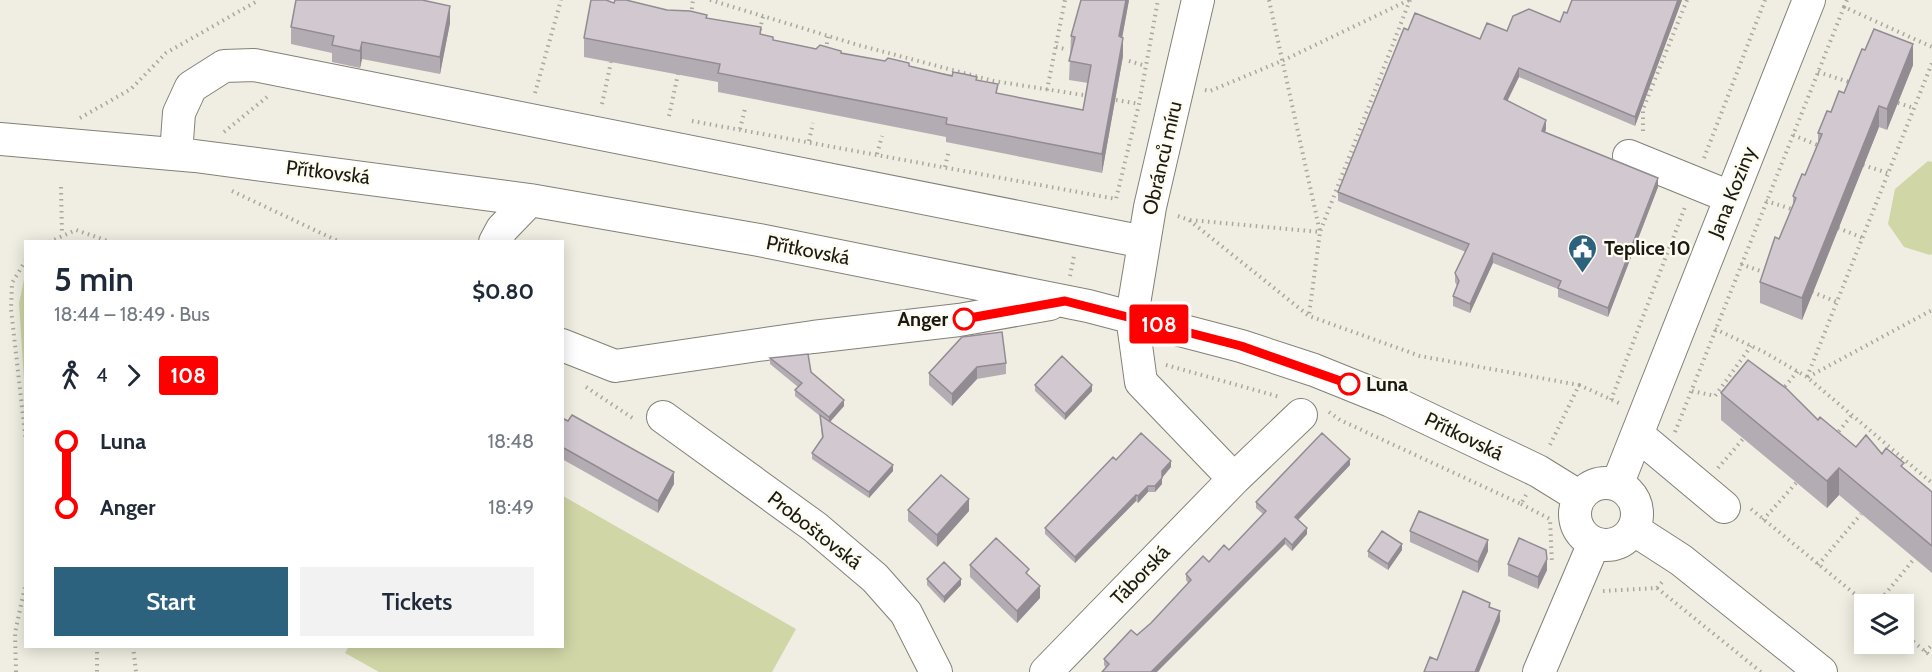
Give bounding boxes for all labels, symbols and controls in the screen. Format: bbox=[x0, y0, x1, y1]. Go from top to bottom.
street label: Obránců míru bbox=[1137, 99, 1187, 217]
street label: Jana Koziny bbox=[1703, 143, 1761, 242]
street label: Přítkovská bbox=[285, 155, 372, 189]
street label: Přítkovská bbox=[764, 230, 852, 270]
public building icon: Teplice 10 bbox=[1567, 232, 1599, 274]
place label: Teplice 10 bbox=[1604, 236, 1691, 260]
text: 5 min bbox=[54, 259, 134, 299]
text: $0.80 bbox=[472, 278, 534, 305]
text: 18:44 – 18:49 · Bus bbox=[54, 302, 210, 326]
line badge: 108 bbox=[1124, 304, 1194, 344]
place label: Anger bbox=[898, 307, 948, 331]
marker: Anger bbox=[953, 308, 975, 330]
text: 108 bbox=[1141, 312, 1177, 337]
icon: walk bbox=[54, 359, 87, 392]
icon: forward bbox=[117, 359, 150, 392]
text: 4 bbox=[96, 363, 108, 387]
text: 108 bbox=[171, 363, 206, 388]
place label: Luna bbox=[1366, 372, 1408, 396]
marker: Luna bbox=[1338, 373, 1360, 395]
street label: Přítkovská bbox=[1421, 407, 1508, 465]
text: Luna bbox=[100, 428, 146, 455]
text: 18:48 bbox=[488, 429, 534, 453]
street label: Proboštovská bbox=[763, 486, 867, 574]
text: Anger bbox=[100, 494, 155, 521]
text: 18:49 bbox=[488, 495, 534, 519]
street label: Táborská bbox=[1106, 540, 1175, 610]
button: Start bbox=[54, 567, 288, 636]
button: Tickets bbox=[300, 567, 534, 636]
map controls bbox=[1854, 594, 1914, 654]
button: layers bbox=[1854, 594, 1914, 654]

